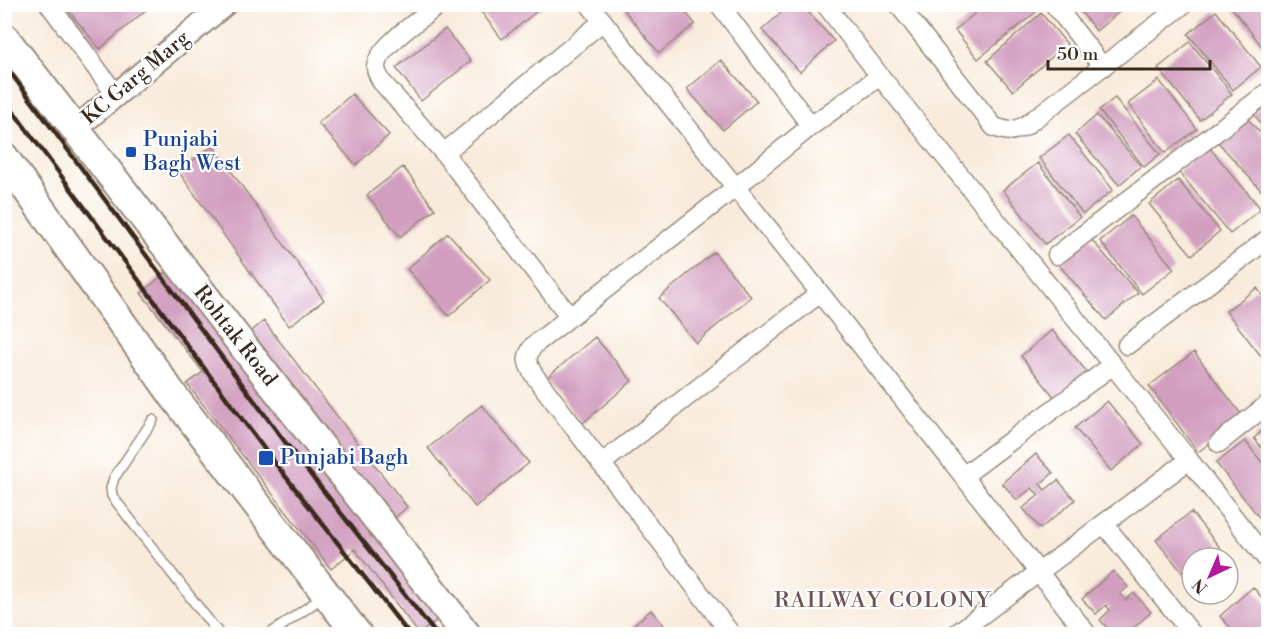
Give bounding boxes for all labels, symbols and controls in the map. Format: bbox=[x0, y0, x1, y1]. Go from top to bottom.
street label: KC Garg Marg bbox=[77, 25, 195, 131]
scale bar bbox=[1048, 33, 1210, 71]
text: 50 m bbox=[1057, 43, 1099, 66]
place label: Punjabi Bagh West bbox=[142, 127, 242, 177]
marker: Punjabi Bagh West bbox=[124, 145, 138, 159]
street label: Rohtak Road bbox=[187, 280, 283, 392]
place label: Punjabi Bagh bbox=[280, 445, 409, 471]
marker: Punjabi Bagh bbox=[257, 449, 275, 467]
north arrow bbox=[1180, 546, 1240, 606]
text: N bbox=[1189, 574, 1212, 598]
district label: RAILWAY COLONY bbox=[774, 587, 992, 614]

